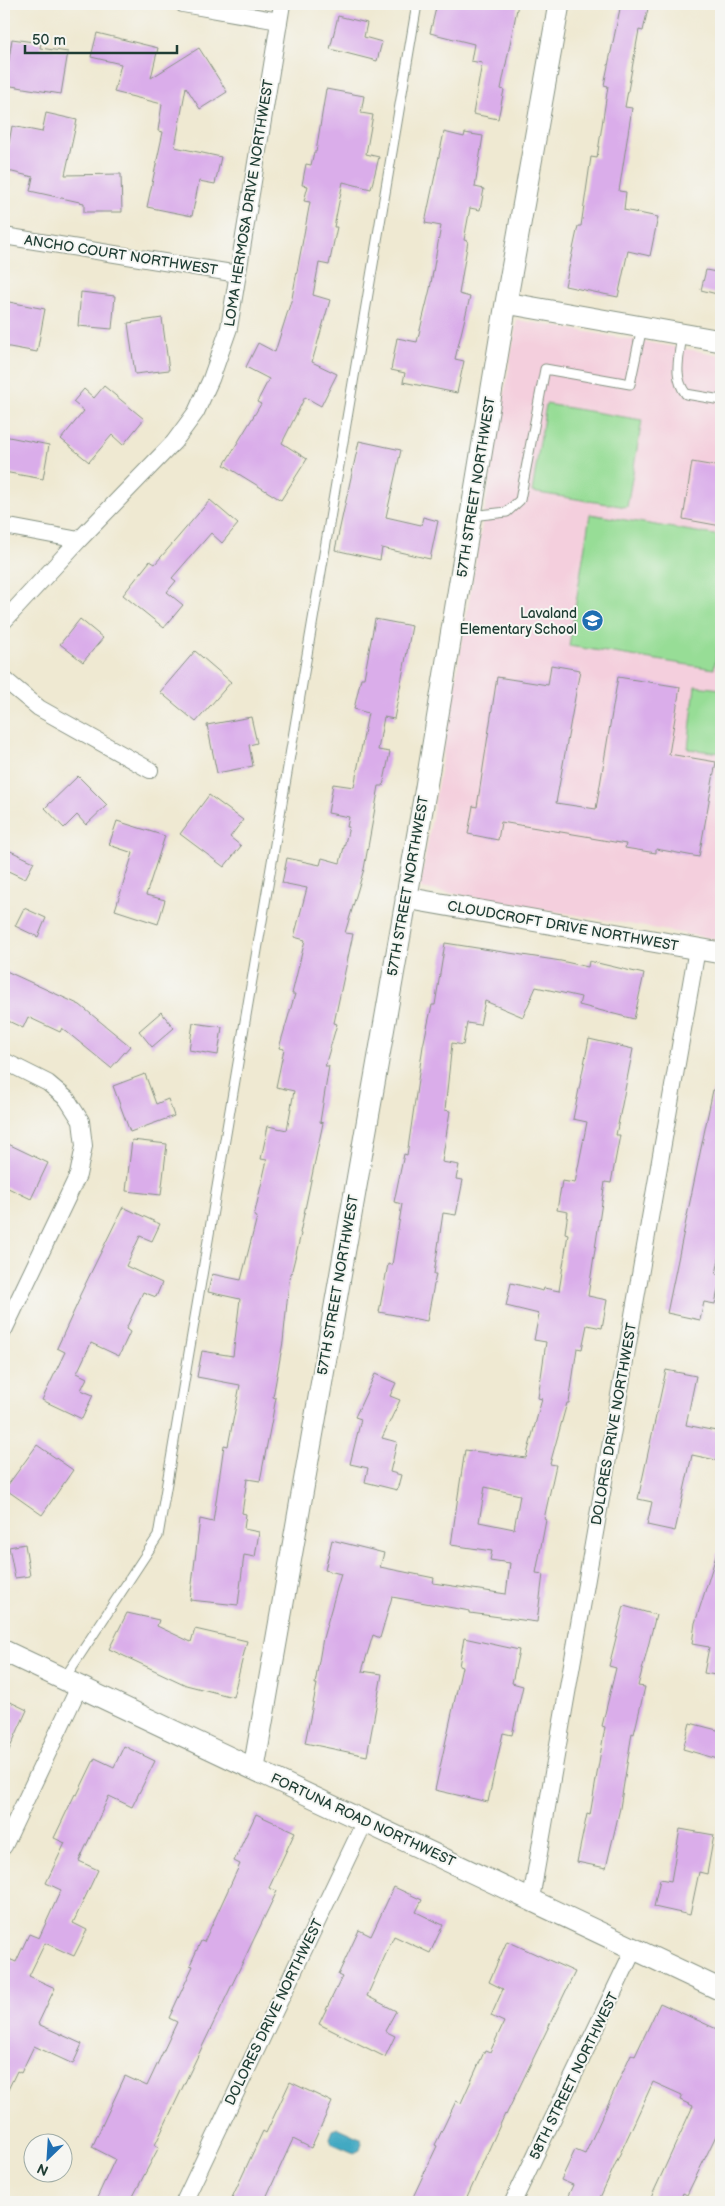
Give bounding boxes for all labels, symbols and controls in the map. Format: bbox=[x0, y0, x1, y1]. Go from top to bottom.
scale bar bbox=[25, 22, 178, 54]
text: 50 m bbox=[32, 31, 66, 50]
street label: LOMA HERMOSA DRIVE NORTHWEST bbox=[221, 77, 277, 328]
street label: ANCHO COURT NORTHWEST bbox=[23, 231, 219, 279]
street label: 57TH STREET NORTHWEST bbox=[453, 395, 499, 579]
place label: Lavaland Elementary School bbox=[460, 605, 577, 638]
school or university icon: Lavaland Elementary School bbox=[581, 609, 605, 633]
street label: 57TH STREET NORTHWEST bbox=[384, 794, 432, 977]
street label: CLOUDCROFT DRIVE NORTHWEST bbox=[446, 897, 680, 955]
street label: 57TH STREET NORTHWEST bbox=[314, 1193, 362, 1376]
street label: DOLORES DRIVE NORTHWEST bbox=[588, 1321, 640, 1527]
street label: FORTUNA ROAD NORTHWEST bbox=[268, 1770, 459, 1871]
street label: DOLORES DRIVE NORTHWEST bbox=[221, 1916, 327, 2108]
street label: 58TH STREET NORTHWEST bbox=[526, 1989, 622, 2162]
north arrow bbox=[22, 2134, 72, 2184]
text: N bbox=[34, 2159, 51, 2179]

